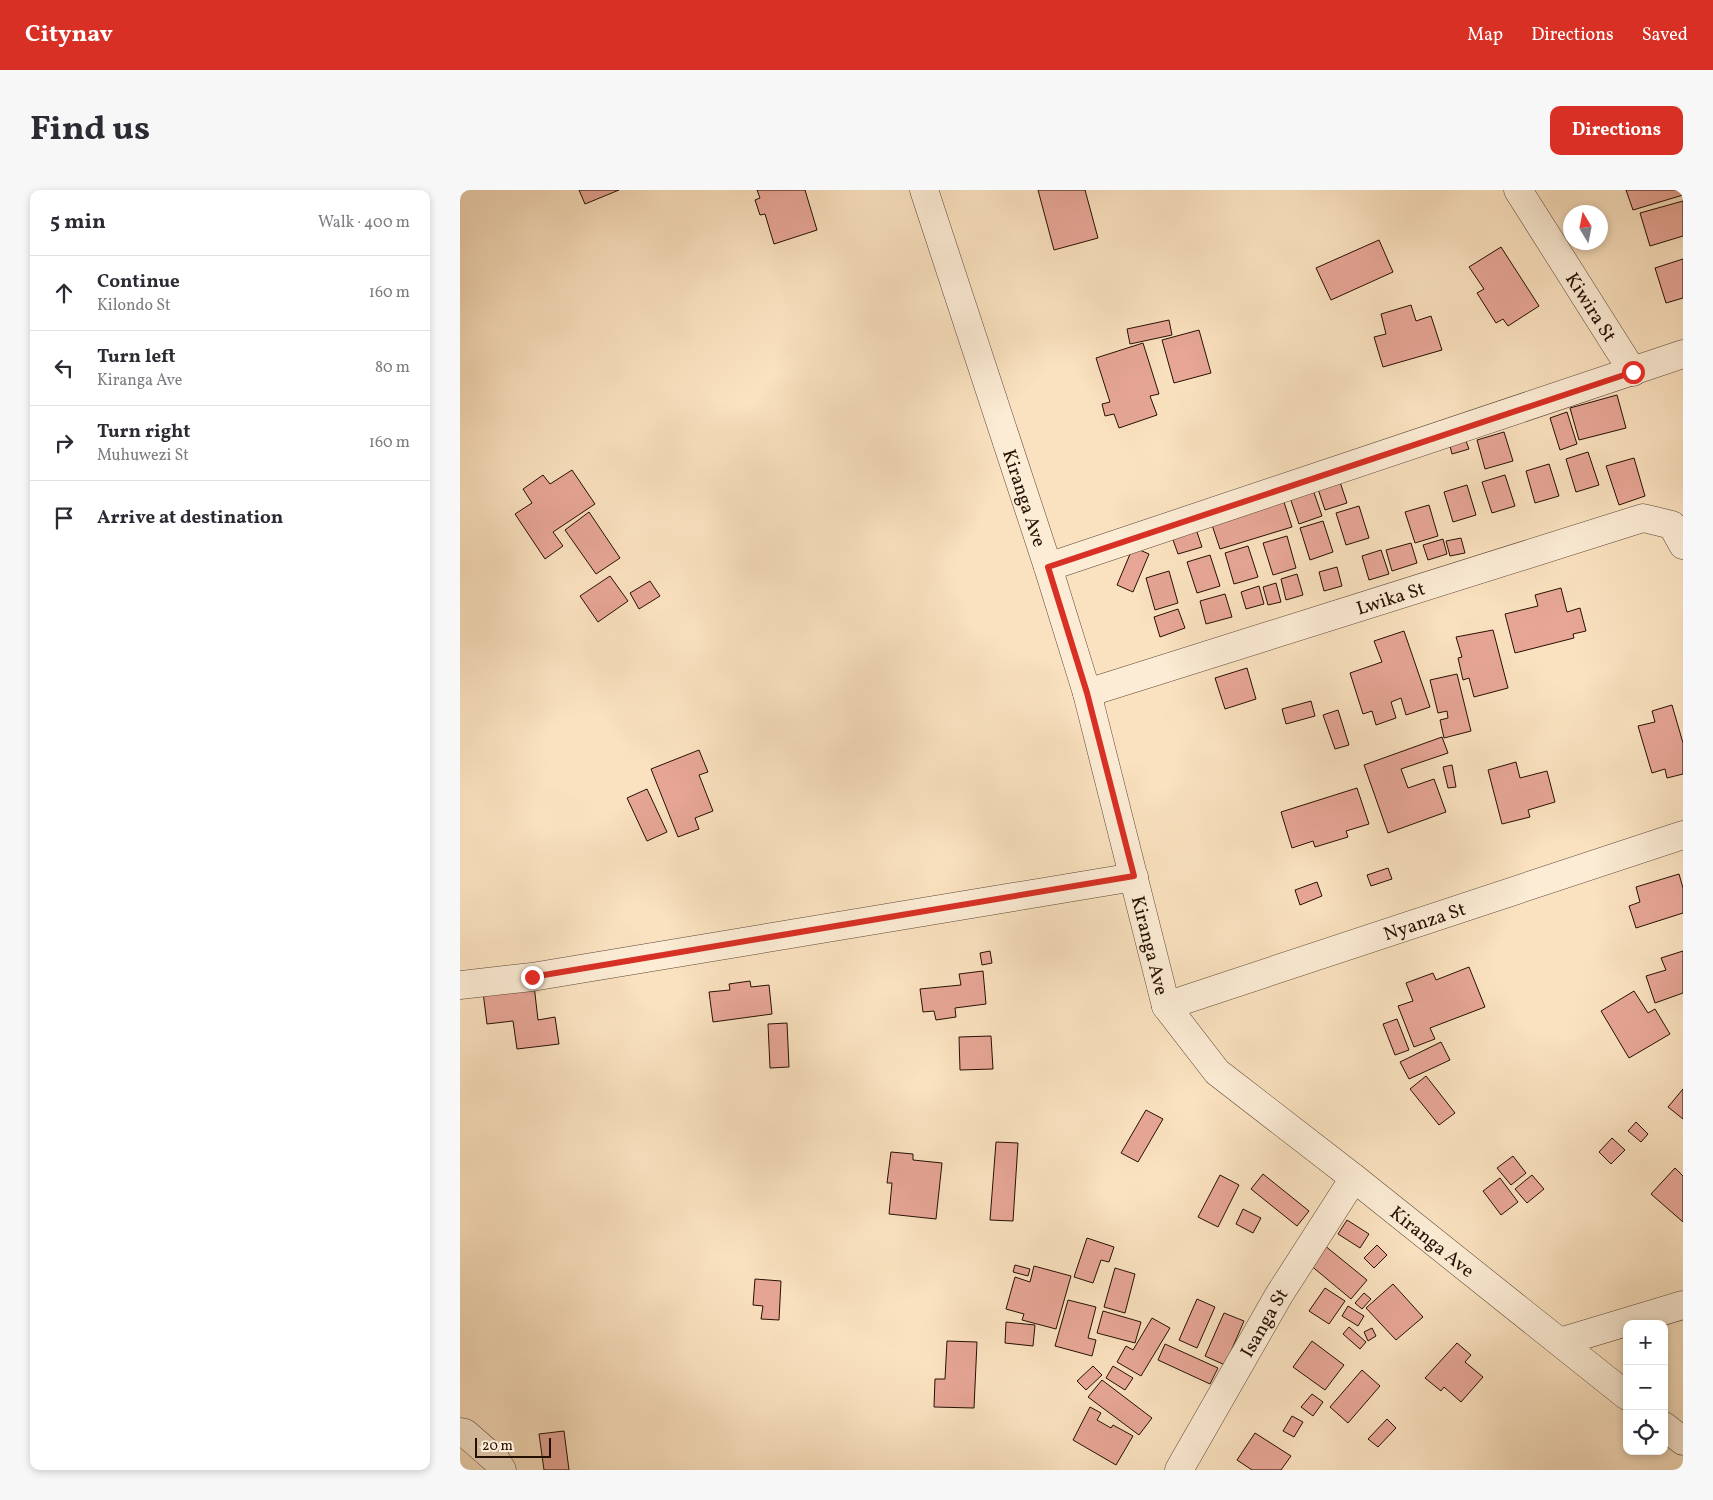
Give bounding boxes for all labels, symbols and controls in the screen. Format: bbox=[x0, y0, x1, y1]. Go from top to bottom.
text: Citynav bbox=[25, 18, 113, 52]
text: Map bbox=[1467, 23, 1503, 48]
text: Directions bbox=[1531, 23, 1614, 48]
text: Saved bbox=[1642, 23, 1688, 48]
text: Find us bbox=[30, 106, 150, 154]
button: Directions bbox=[1550, 106, 1683, 155]
north arrow bbox=[1563, 205, 1608, 250]
text: 5 min bbox=[50, 208, 106, 237]
text: Walk · 400 m bbox=[318, 212, 410, 234]
street label: Kiwira St bbox=[1558, 268, 1622, 348]
text: Continue bbox=[97, 269, 180, 295]
icon: ahead bbox=[50, 279, 78, 307]
text: 160 m bbox=[369, 282, 410, 304]
text: Kilondo St bbox=[97, 295, 171, 317]
text: Turn left bbox=[97, 344, 176, 370]
icon: left bbox=[50, 354, 78, 382]
text: 80 m bbox=[375, 357, 410, 379]
route start bbox=[1622, 361, 1645, 384]
text: Kiranga Ave bbox=[97, 370, 182, 392]
text: Turn right bbox=[97, 419, 190, 445]
icon: right bbox=[50, 429, 78, 457]
text: 160 m bbox=[369, 432, 410, 454]
text: Muhuwezi St bbox=[97, 445, 189, 467]
street label: Kiranga Ave bbox=[995, 446, 1052, 551]
icon: arrive bbox=[50, 504, 78, 532]
text: Arrive at destination bbox=[97, 505, 283, 531]
street label: Lwika St bbox=[1353, 576, 1429, 622]
street label: Kiranga Ave bbox=[1124, 893, 1174, 998]
street label: Nyanza St bbox=[1380, 897, 1470, 948]
route end bbox=[521, 966, 544, 989]
street label: Kiranga Ave bbox=[1384, 1201, 1479, 1284]
street label: Isanga St bbox=[1235, 1283, 1295, 1363]
map controls bbox=[1623, 1320, 1668, 1455]
button: + bbox=[1623, 1320, 1668, 1365]
button: − bbox=[1623, 1365, 1668, 1410]
button: locate bbox=[1623, 1410, 1668, 1455]
scale bar bbox=[475, 1435, 551, 1458]
text: 20 m bbox=[482, 1437, 513, 1456]

